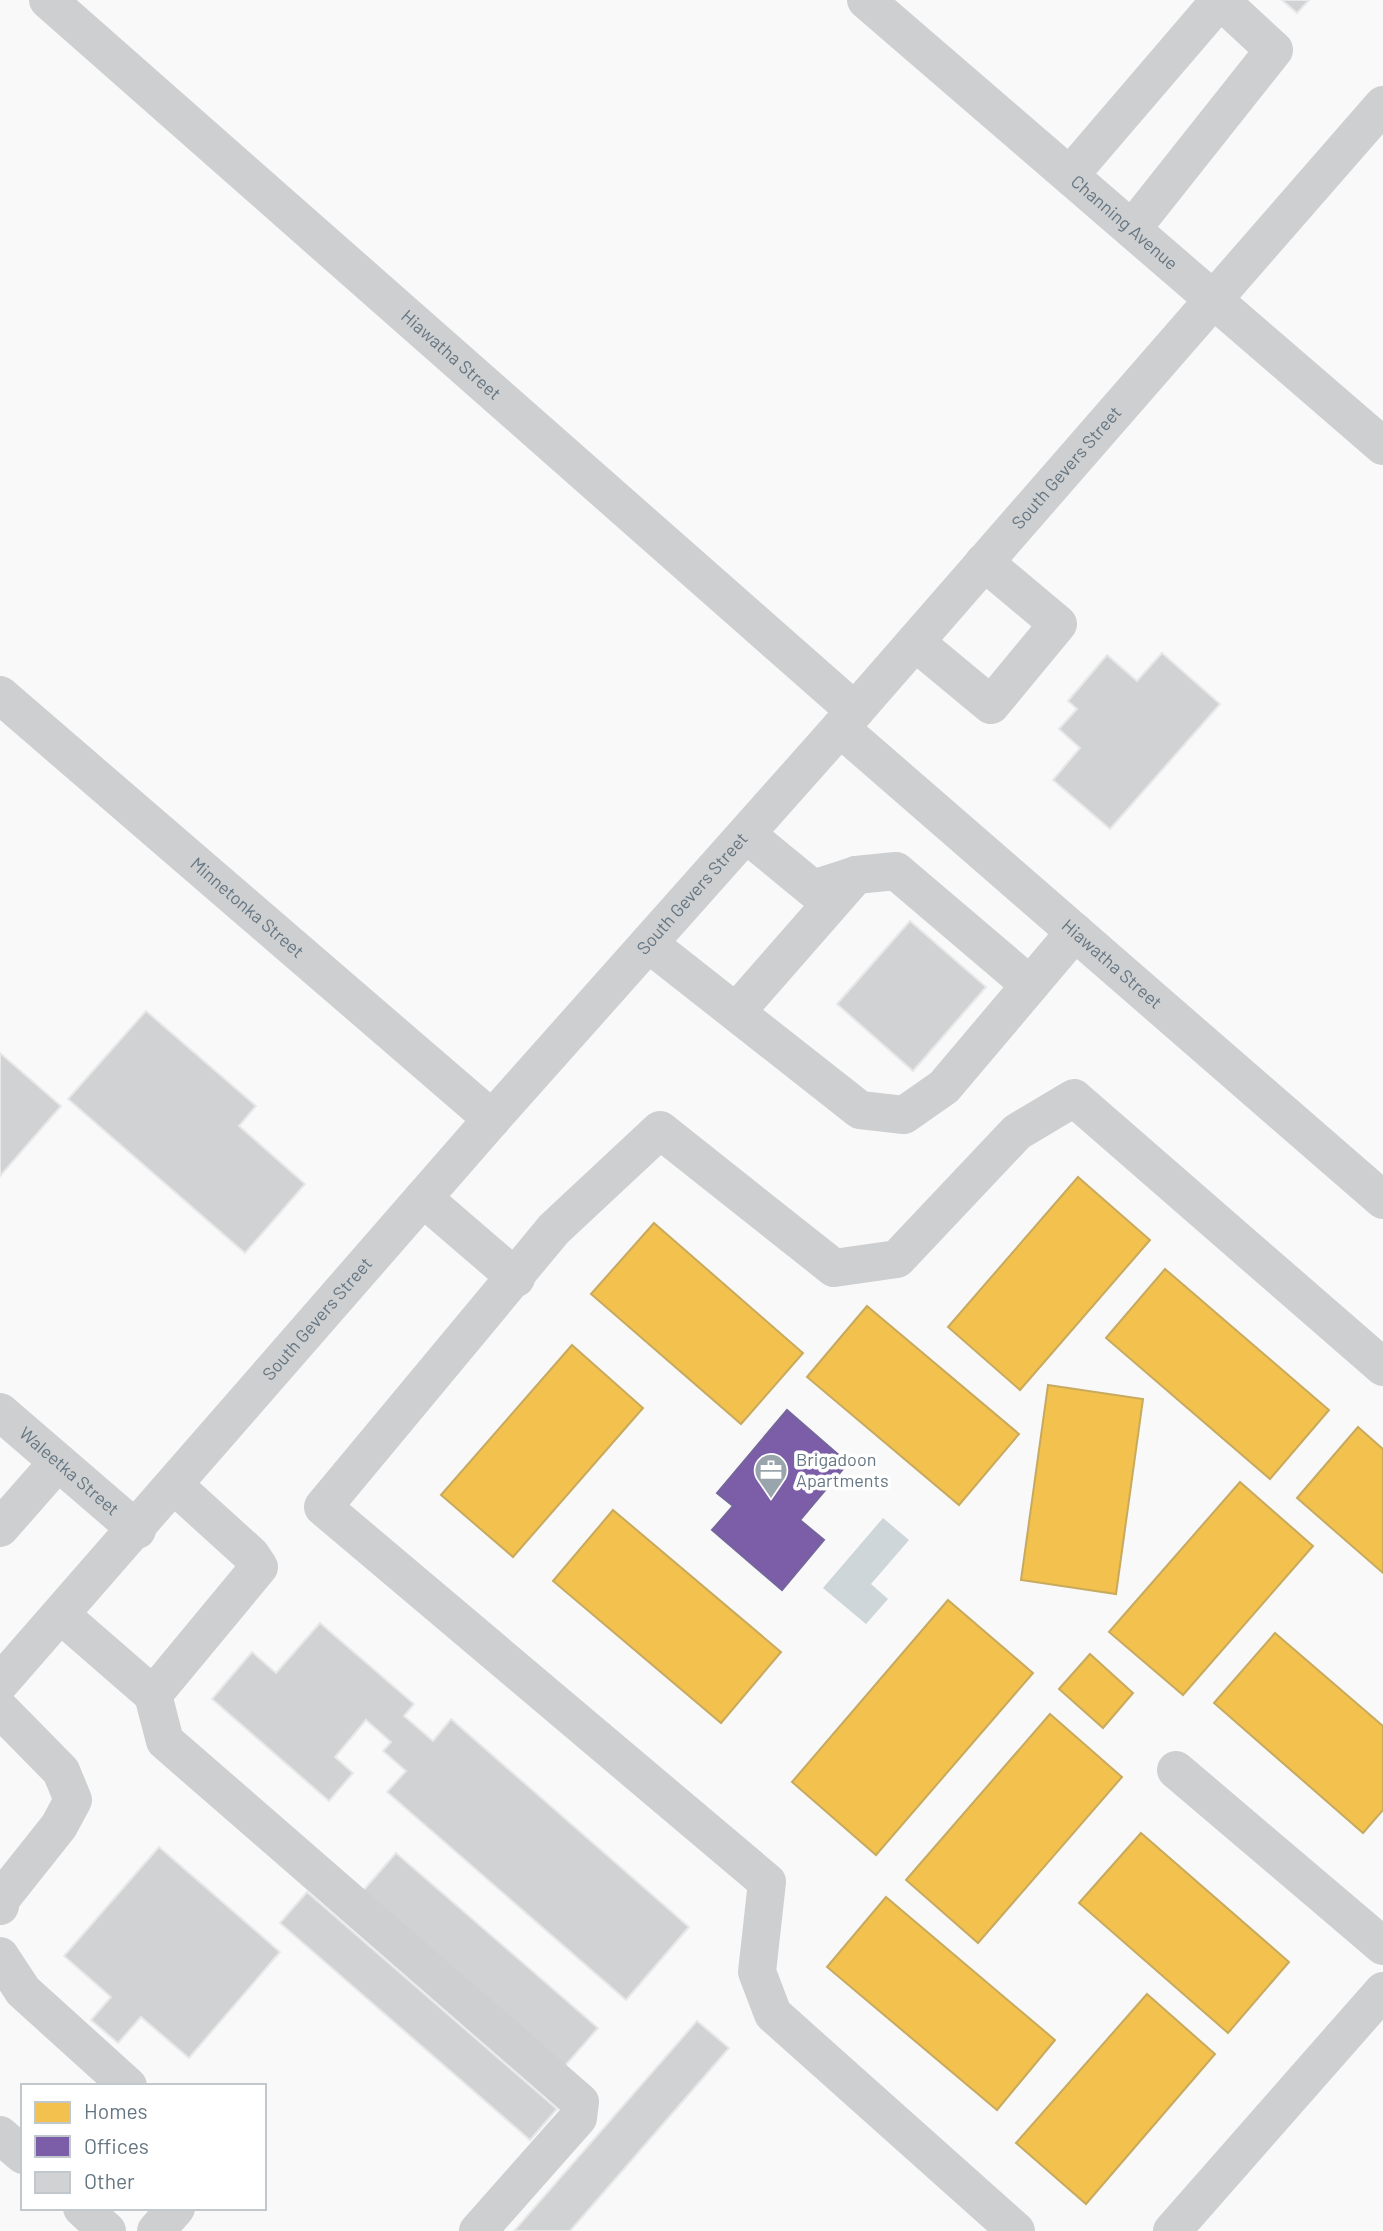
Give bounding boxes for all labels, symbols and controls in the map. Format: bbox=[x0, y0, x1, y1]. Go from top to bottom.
street label: Channing Avenue bbox=[1067, 170, 1183, 274]
street label: Hiawatha Street bbox=[397, 304, 506, 404]
street label: South Gevers Street bbox=[1006, 401, 1126, 533]
street label: South Gevers Street bbox=[632, 827, 752, 959]
street label: Minnetonka Street bbox=[186, 852, 309, 962]
street label: Hiawatha Street bbox=[1058, 914, 1167, 1013]
street label: South Gevers Street bbox=[257, 1252, 376, 1384]
street label: Waleetka Street bbox=[15, 1422, 124, 1520]
place label: Brigadoon Apartments bbox=[796, 1448, 889, 1491]
office icon: Brigadoon Apartments bbox=[752, 1451, 790, 1500]
legend bbox=[21, 2084, 266, 2210]
text: Homes bbox=[84, 2098, 148, 2123]
text: Offices bbox=[84, 2133, 149, 2158]
text: Other bbox=[84, 2168, 135, 2193]

